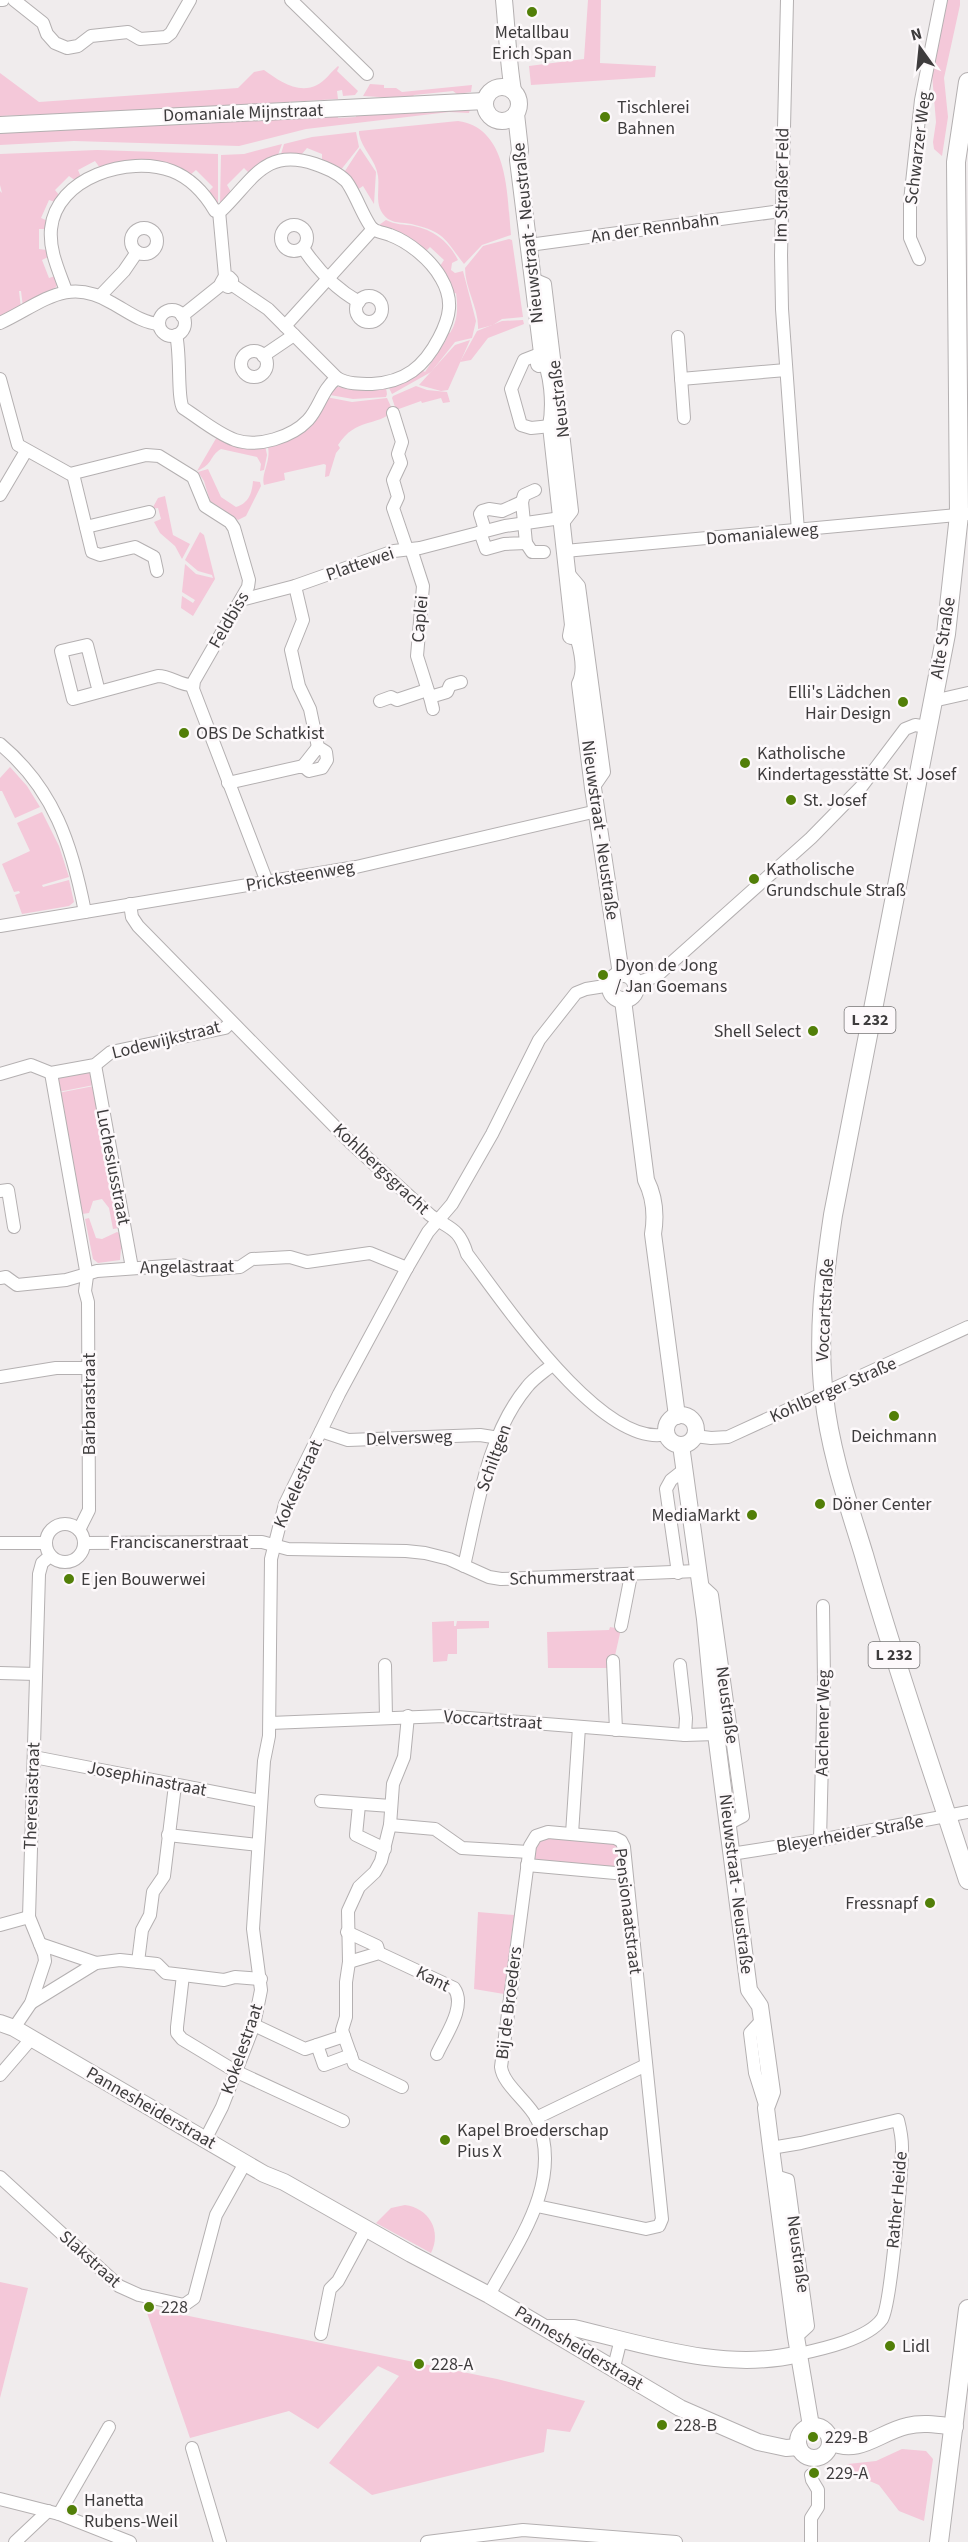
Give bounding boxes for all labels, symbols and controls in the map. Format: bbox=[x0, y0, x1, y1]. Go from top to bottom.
marker: Metallbau Erich Span bbox=[525, 5, 539, 19]
north arrow bbox=[890, 18, 950, 78]
place label: Metallbau Erich Span bbox=[492, 20, 572, 66]
text: N bbox=[908, 22, 924, 46]
street label: Schwarzer Weg bbox=[899, 90, 937, 206]
place label: Tischlerei Bahnen bbox=[617, 95, 690, 141]
street label: Domaniale Mijnstraat bbox=[163, 98, 323, 128]
marker: Tischlerei Bahnen bbox=[598, 110, 612, 124]
street label: Im Straßer Feld bbox=[769, 127, 795, 243]
street label: Nieuwstraat - Neustraße bbox=[506, 141, 550, 325]
street label: An der Rennbahn bbox=[589, 207, 721, 249]
street label: Neustraße bbox=[542, 359, 576, 439]
street label: Domanialeweg bbox=[705, 517, 819, 551]
street label: Plattewei bbox=[323, 541, 397, 587]
street label: Feldbiss bbox=[203, 587, 255, 653]
street label: Caplei bbox=[405, 594, 435, 644]
street label: Alte Straße bbox=[924, 595, 962, 681]
place label: Elli's Lädchen Hair Design bbox=[788, 680, 891, 726]
marker: Elli's Lädchen Hair Design bbox=[896, 695, 910, 709]
place label: OBS De Schatkist bbox=[196, 721, 324, 746]
marker: OBS De Schatkist bbox=[177, 726, 191, 740]
street label: Nieuwstraat - Neustraße bbox=[575, 738, 625, 922]
place label: Katholische Kindertagesstätte St. Josef bbox=[757, 741, 957, 787]
marker: Katholische Kindertagesstätte St. Josef bbox=[738, 756, 752, 770]
place label: St. Josef bbox=[803, 788, 867, 813]
marker: St. Josef bbox=[784, 793, 798, 807]
street label: Pricksteenweg bbox=[244, 854, 356, 898]
place label: Katholische Grundschule Straß bbox=[766, 857, 906, 903]
marker: Katholische Grundschule Straß bbox=[747, 872, 761, 886]
place label: Dyon de Jong / Jan Goemans bbox=[615, 953, 727, 999]
marker: Dyon de Jong / Jan Goemans bbox=[596, 968, 610, 982]
road number: L 232 bbox=[844, 1007, 896, 1033]
street label: Lodewijkstraat bbox=[109, 1014, 223, 1066]
place label: Shell Select bbox=[714, 1019, 801, 1044]
marker: Shell Select bbox=[806, 1024, 820, 1038]
street label: Luchesiusstraat bbox=[90, 1107, 136, 1227]
street label: Kohlbergsgracht bbox=[327, 1118, 435, 1220]
street label: Angelastraat bbox=[140, 1254, 234, 1280]
street label: Voccartstraße bbox=[810, 1258, 840, 1362]
street label: Kohlberger Straße bbox=[766, 1351, 900, 1429]
street label: Barbarastraat bbox=[77, 1353, 102, 1455]
marker: Deichmann bbox=[887, 1409, 901, 1423]
street label: Schiltgen bbox=[470, 1421, 518, 1495]
street label: Delversweg bbox=[365, 1424, 453, 1452]
place label: Deichmann bbox=[851, 1424, 937, 1449]
street label: Kokelestraat bbox=[267, 1436, 329, 1532]
place label: Döner Center bbox=[832, 1492, 932, 1517]
marker: Döner Center bbox=[813, 1497, 827, 1511]
place label: MediaMarkt bbox=[651, 1503, 740, 1528]
marker: MediaMarkt bbox=[745, 1508, 759, 1522]
street label: Franciscanerstraat bbox=[110, 1530, 248, 1555]
street label: Schummerstraat bbox=[509, 1562, 635, 1592]
place label: E jen Bouwerwei bbox=[81, 1567, 206, 1592]
marker: E jen Bouwerwei bbox=[62, 1572, 76, 1586]
road number: L 232 bbox=[868, 1642, 920, 1668]
street label: Neustraße bbox=[709, 1665, 745, 1745]
street label: Aachener Weg bbox=[810, 1669, 836, 1777]
street label: Voccartstraat bbox=[443, 1704, 543, 1736]
street label: Theresiastraat bbox=[18, 1742, 46, 1850]
street label: Josephinastraat bbox=[85, 1755, 209, 1803]
street label: Nieuwstraat - Neustraße bbox=[713, 1792, 759, 1976]
street label: Bleyerheider Straße bbox=[774, 1809, 926, 1859]
street label: Pensionaatstraat bbox=[608, 1846, 648, 1976]
place label: Fressnapf bbox=[845, 1891, 919, 1916]
marker: Fressnapf bbox=[923, 1896, 937, 1910]
street label: Bij de Broeders bbox=[490, 1945, 528, 2061]
street label: Kant bbox=[412, 1960, 454, 1998]
street label: Kokelestraat bbox=[215, 2000, 269, 2098]
street label: Pannesheiderstraat bbox=[82, 2061, 220, 2155]
place label: Kapel Broederschap Pius X bbox=[457, 2118, 609, 2164]
marker: Kapel Broederschap Pius X bbox=[438, 2133, 452, 2147]
street label: Rather Heide bbox=[880, 2150, 914, 2250]
street label: Neustraße bbox=[780, 2214, 816, 2294]
street label: Slakstraat bbox=[54, 2225, 126, 2293]
place label: 228 bbox=[161, 2295, 188, 2320]
marker: 228 bbox=[142, 2300, 156, 2314]
street label: Pannesheiderstraat bbox=[510, 2300, 648, 2396]
place label: Lidl bbox=[902, 2334, 930, 2359]
marker: Lidl bbox=[883, 2339, 897, 2353]
place label: 228-A bbox=[431, 2352, 473, 2377]
marker: 228-A bbox=[412, 2357, 426, 2371]
place label: 228-B bbox=[674, 2413, 717, 2438]
marker: 228-B bbox=[655, 2418, 669, 2432]
place label: 229-B bbox=[825, 2425, 868, 2450]
marker: 229-B bbox=[806, 2430, 820, 2444]
place label: 229-A bbox=[826, 2461, 868, 2486]
marker: 229-A bbox=[807, 2466, 821, 2480]
place label: Hanetta Rubens-Weil bbox=[84, 2488, 178, 2534]
marker: Hanetta Rubens-Weil bbox=[65, 2503, 79, 2517]

